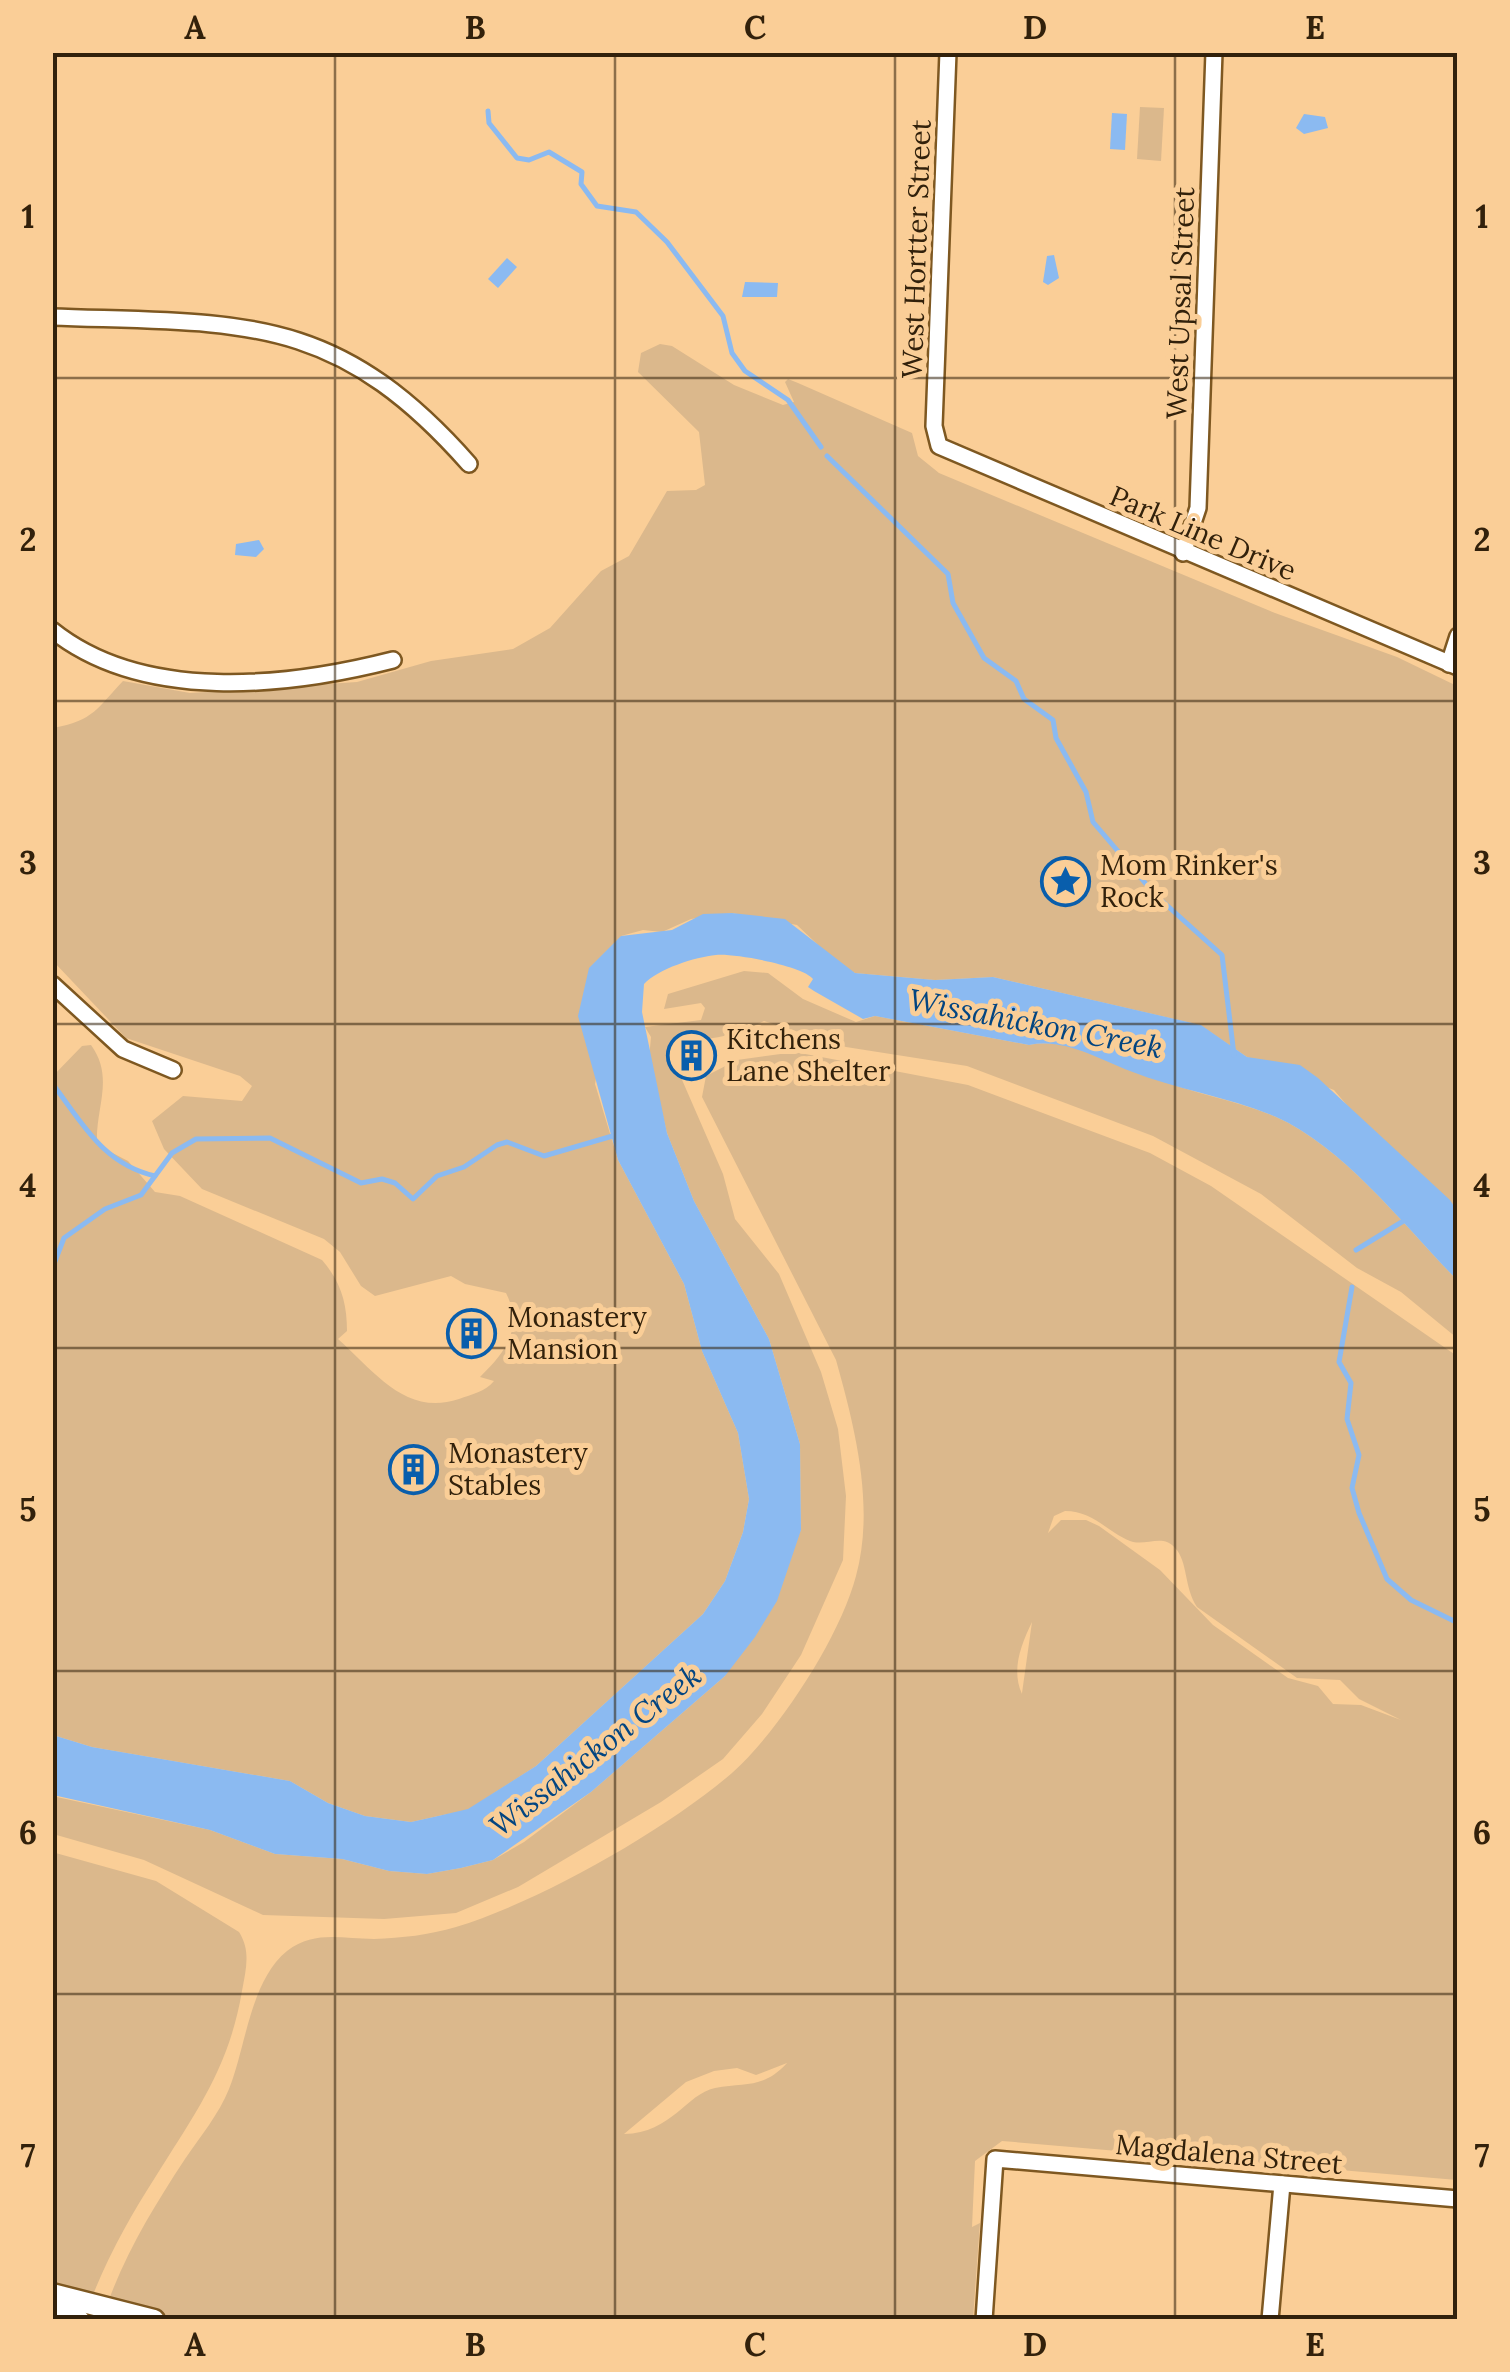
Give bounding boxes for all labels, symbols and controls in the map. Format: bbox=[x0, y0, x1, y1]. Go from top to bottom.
text: A bbox=[184, 7, 206, 48]
text: B bbox=[464, 7, 486, 48]
text: C bbox=[744, 7, 766, 48]
text: D bbox=[1023, 7, 1047, 48]
text: E bbox=[1305, 7, 1325, 48]
street label: West Hortter Street bbox=[893, 119, 939, 379]
street label: West Upsal Street bbox=[1158, 186, 1202, 420]
text: 1 bbox=[22, 196, 35, 237]
text: 1 bbox=[1476, 196, 1489, 237]
street label: Park Line Drive bbox=[1104, 478, 1302, 588]
text: 2 bbox=[19, 519, 37, 560]
text: 2 bbox=[1473, 519, 1491, 560]
text: 3 bbox=[19, 842, 37, 883]
text: 3 bbox=[1473, 842, 1491, 883]
place label: Mom Rinker's Rock bbox=[1100, 847, 1278, 915]
place icon: Mom Rinker's Rock bbox=[1039, 855, 1091, 907]
water label: Wissahickon Creek bbox=[906, 980, 1166, 1066]
place label: Kitchens Lane Shelter bbox=[726, 1021, 890, 1089]
building icon: Kitchens Lane Shelter bbox=[665, 1029, 717, 1081]
text: 4 bbox=[19, 1165, 37, 1206]
text: 4 bbox=[1473, 1165, 1491, 1206]
place label: Monastery Mansion bbox=[507, 1299, 647, 1367]
building icon: Monastery Mansion bbox=[446, 1307, 498, 1359]
place label: Monastery Stables bbox=[448, 1435, 588, 1503]
building icon: Monastery Stables bbox=[387, 1443, 439, 1495]
text: 5 bbox=[19, 1489, 37, 1530]
text: 5 bbox=[1473, 1489, 1491, 1530]
water label: Wissahickon Creek bbox=[482, 1656, 708, 1844]
text: 6 bbox=[19, 1812, 37, 1853]
text: 6 bbox=[1473, 1812, 1491, 1853]
street label: Magdalena Street bbox=[1114, 2126, 1344, 2182]
text: 7 bbox=[20, 2135, 36, 2176]
text: 7 bbox=[1474, 2135, 1490, 2176]
text: A bbox=[184, 2324, 206, 2365]
text: B bbox=[464, 2324, 486, 2365]
text: C bbox=[744, 2324, 766, 2365]
text: D bbox=[1023, 2324, 1047, 2365]
text: E bbox=[1305, 2324, 1325, 2365]

